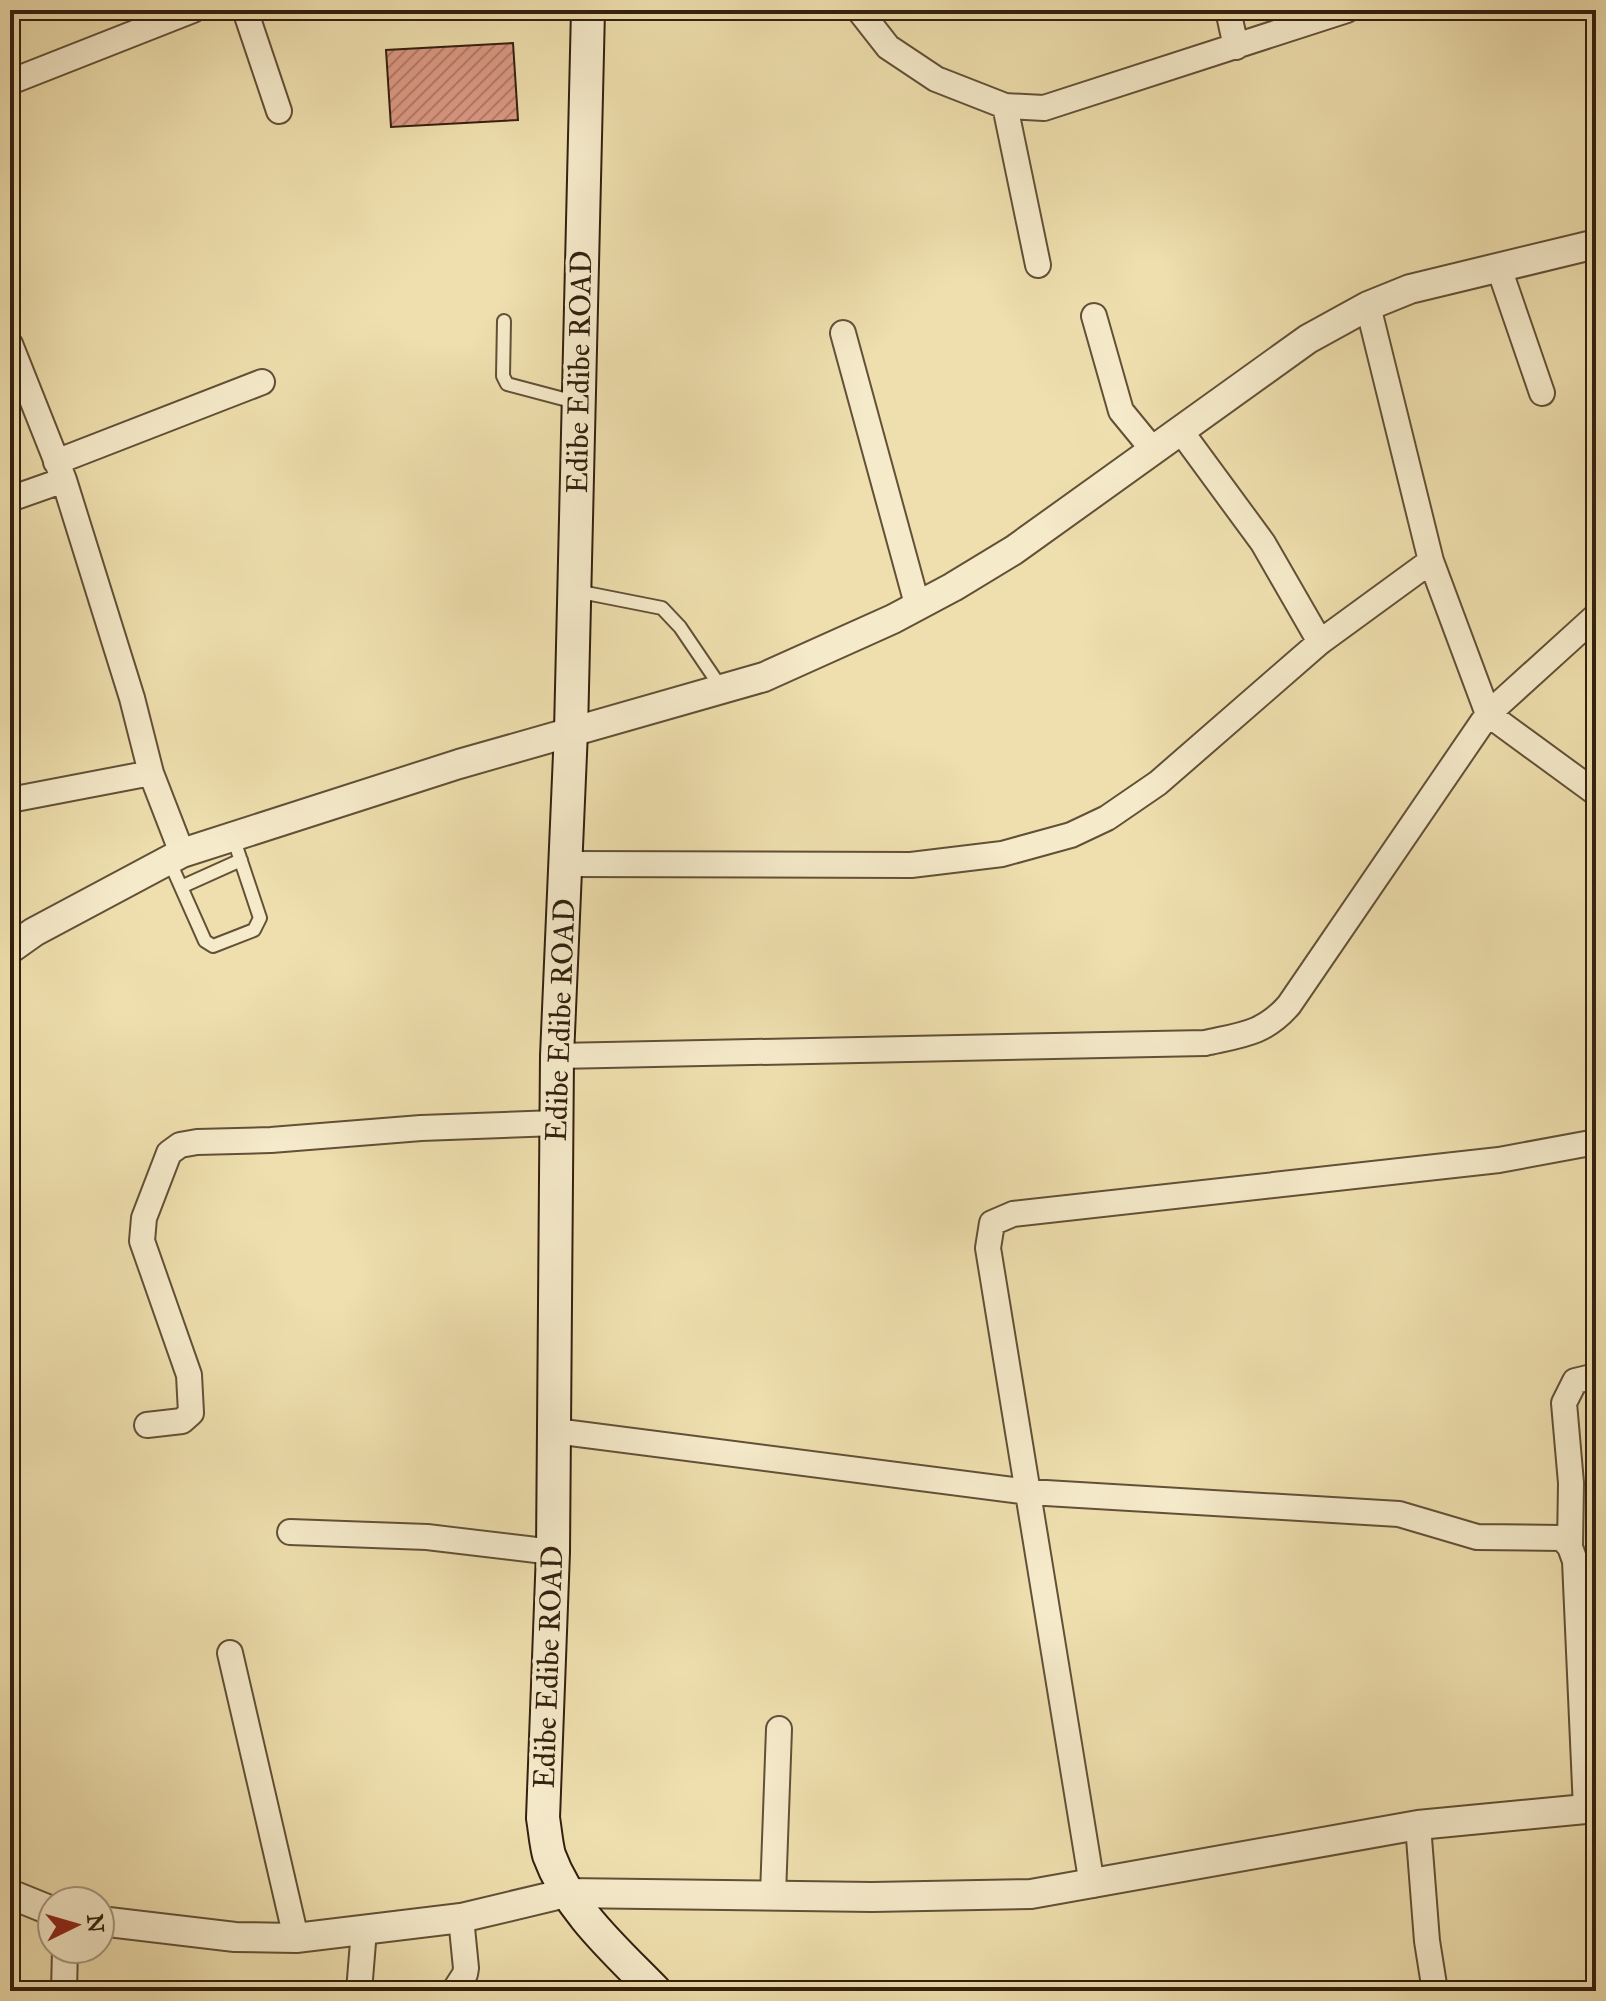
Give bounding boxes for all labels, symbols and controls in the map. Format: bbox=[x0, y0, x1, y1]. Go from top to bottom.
street label: Edibe Edibe ROAD bbox=[559, 250, 599, 494]
street label: Edibe Edibe ROAD bbox=[538, 898, 582, 1142]
street label: Edibe Edibe ROAD bbox=[526, 1545, 570, 1789]
north arrow bbox=[36, 1885, 116, 1965]
text: N bbox=[81, 1913, 110, 1934]

